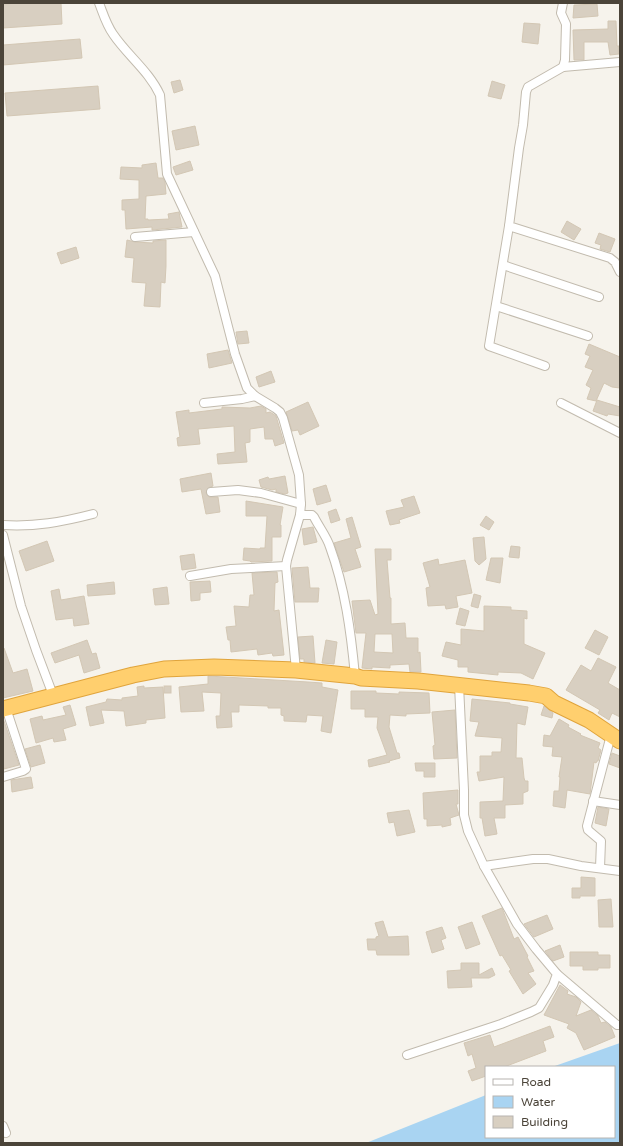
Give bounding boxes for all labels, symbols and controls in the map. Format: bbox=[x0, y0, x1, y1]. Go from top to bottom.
legend bbox=[485, 1066, 615, 1138]
text: Road bbox=[521, 1075, 551, 1089]
text: Water bbox=[521, 1095, 556, 1109]
text: Building bbox=[521, 1115, 568, 1129]

